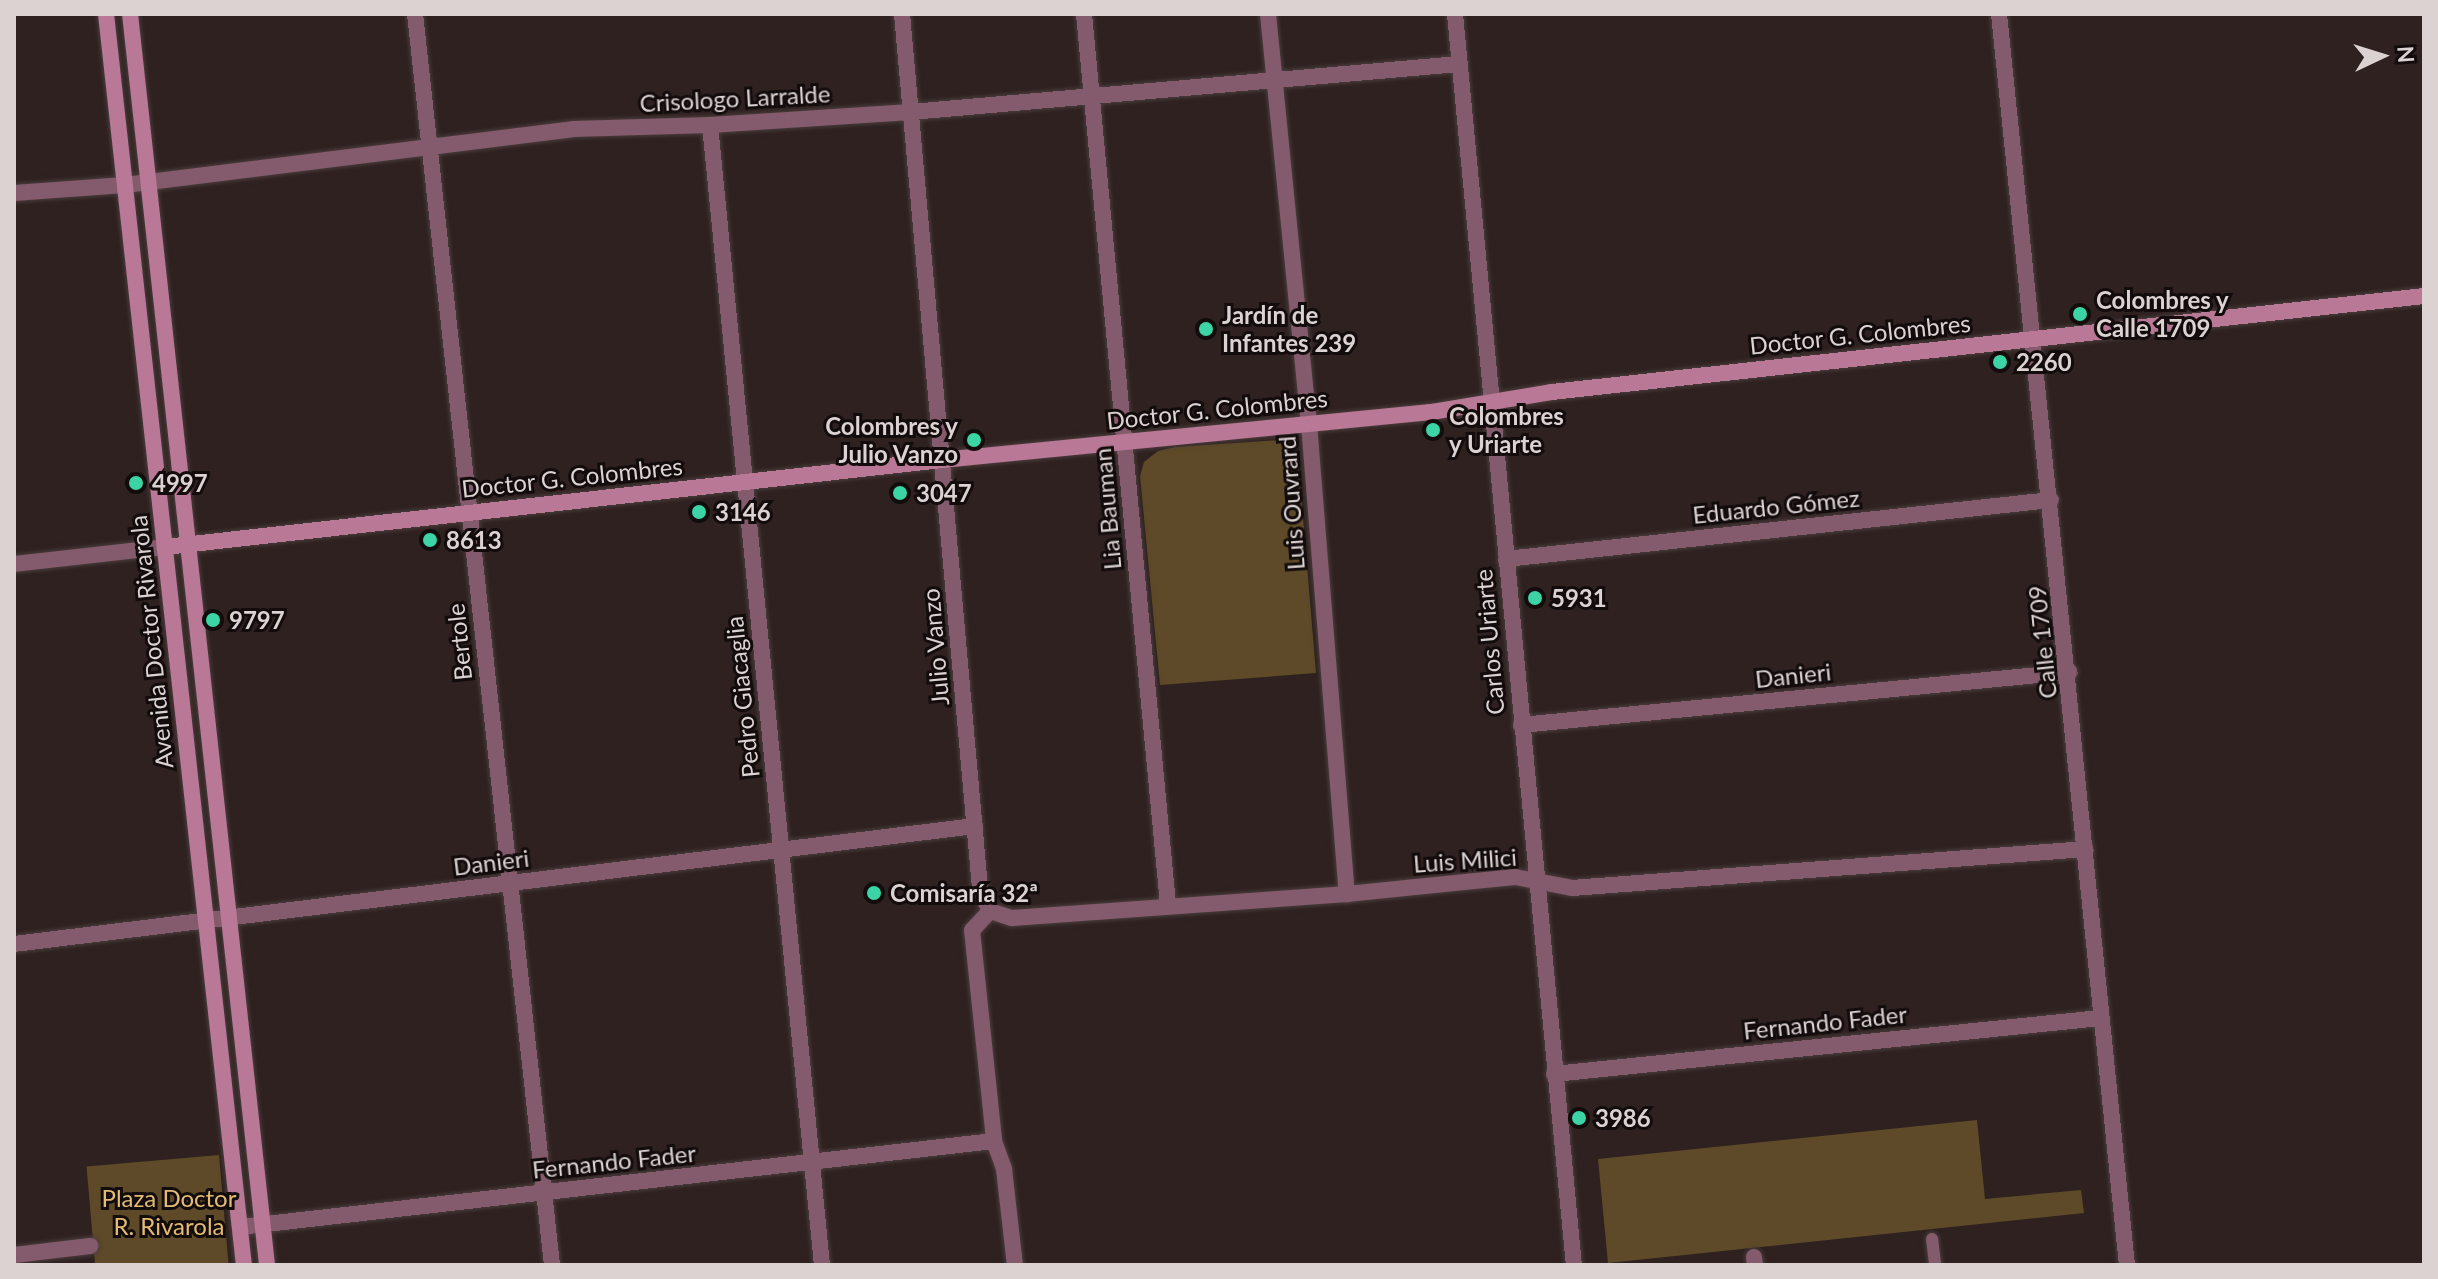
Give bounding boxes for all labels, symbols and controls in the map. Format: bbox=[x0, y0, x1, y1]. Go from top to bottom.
north arrow bbox=[2342, 16, 2422, 96]
text: N bbox=[2392, 45, 2420, 64]
street label: Crisologo Larralde bbox=[639, 79, 831, 117]
place label: Colombres y Calle 1709 bbox=[2096, 286, 2229, 342]
place label: Jardín de Infantes 239 bbox=[1222, 301, 1356, 357]
marker: Colombres y Calle 1709 bbox=[2071, 305, 2089, 323]
street label: Doctor G. Colombres bbox=[1748, 308, 1972, 360]
marker: Jardín de Infantes 239 bbox=[1197, 320, 1215, 338]
place label: 2260 bbox=[2016, 348, 2072, 376]
marker: 2260 bbox=[1991, 353, 2009, 371]
street label: Doctor G. Colombres bbox=[1105, 383, 1329, 435]
place label: Colombres y Uriarte bbox=[1449, 402, 1564, 458]
place label: Colombres y Julio Vanzo bbox=[825, 412, 958, 468]
marker: Colombres y Uriarte bbox=[1424, 421, 1442, 439]
marker: Colombres y Julio Vanzo bbox=[965, 431, 983, 449]
street label: Luis Ouvrard bbox=[1272, 435, 1310, 571]
street label: Lia Bauman bbox=[1087, 447, 1127, 571]
street label: Doctor G. Colombres bbox=[460, 451, 684, 503]
place label: 4997 bbox=[152, 469, 208, 497]
marker: 4997 bbox=[127, 474, 145, 492]
place label: 3047 bbox=[916, 479, 972, 507]
street label: Eduardo Gómez bbox=[1691, 483, 1861, 529]
marker: 3047 bbox=[891, 484, 909, 502]
place label: 3146 bbox=[715, 498, 771, 526]
marker: 3146 bbox=[690, 503, 708, 521]
street label: Avenida Doctor Rivarola bbox=[123, 514, 179, 770]
place label: 8613 bbox=[446, 526, 502, 554]
marker: 8613 bbox=[421, 531, 439, 549]
street label: Carlos Uriarte bbox=[1468, 568, 1510, 716]
place label: 5931 bbox=[1551, 584, 1607, 612]
street label: Calle 1709 bbox=[2022, 584, 2062, 700]
street label: Julio Vanzo bbox=[915, 587, 955, 707]
marker: 5931 bbox=[1526, 589, 1544, 607]
street label: Bertole bbox=[441, 602, 477, 682]
place label: 9797 bbox=[229, 606, 285, 634]
marker: 9797 bbox=[204, 611, 222, 629]
street label: Pedro Giacaglia bbox=[719, 615, 765, 779]
street label: Danieri bbox=[1754, 657, 1832, 693]
street label: Luis Milici bbox=[1412, 842, 1518, 878]
street label: Danieri bbox=[451, 843, 531, 881]
place label: Comisaría 32ª bbox=[890, 879, 1038, 907]
marker: Comisaría 32ª bbox=[865, 884, 883, 902]
street label: Fernando Fader bbox=[1742, 999, 1908, 1045]
place label: 3986 bbox=[1595, 1104, 1651, 1132]
marker: 3986 bbox=[1570, 1109, 1588, 1127]
street label: Fernando Fader bbox=[531, 1138, 697, 1184]
park label: Plaza Doctor R. Rivarola bbox=[102, 1184, 236, 1240]

